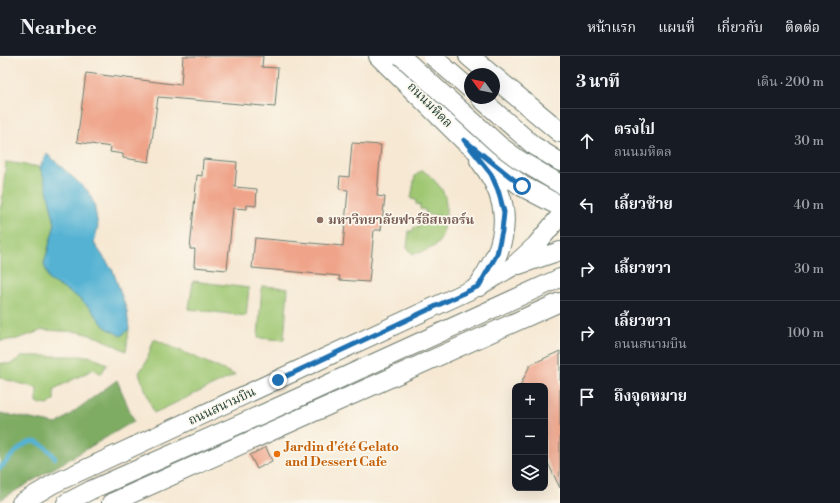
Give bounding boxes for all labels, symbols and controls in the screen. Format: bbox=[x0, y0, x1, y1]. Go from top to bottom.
text: Nearbee bbox=[20, 16, 97, 40]
text: หน้าแรก bbox=[587, 19, 636, 37]
text: แผนที่ bbox=[658, 19, 695, 37]
text: เกี่ยวกับ bbox=[717, 19, 763, 37]
text: ติดต่อ bbox=[785, 19, 820, 37]
north arrow bbox=[464, 68, 500, 104]
text: 3 นาที bbox=[576, 71, 620, 93]
text: เดิน · 200 m bbox=[756, 74, 824, 90]
street label: ถนนมหิดล bbox=[404, 79, 456, 131]
text: ตรงไป bbox=[614, 120, 655, 139]
icon: ahead bbox=[576, 130, 598, 152]
text: 30 m bbox=[794, 133, 824, 149]
text: ถนนมหิดล bbox=[614, 144, 672, 160]
route start bbox=[513, 177, 531, 195]
icon: left bbox=[576, 194, 598, 216]
text: เลี้ยวซ้าย bbox=[614, 195, 673, 214]
text: 40 m bbox=[794, 197, 824, 213]
place label: มหาวิทยาลัยฟาร์อีสเทอร์น bbox=[328, 212, 475, 228]
marker: มหาวิทยาลัยฟาร์อีสเทอร์น bbox=[315, 215, 325, 225]
icon: right bbox=[576, 258, 598, 280]
text: เลี้ยวขวา bbox=[614, 259, 671, 278]
text: 30 m bbox=[794, 261, 824, 277]
text: เลี้ยวขวา bbox=[614, 312, 671, 331]
icon: right bbox=[576, 322, 598, 344]
text: 100 m bbox=[788, 325, 824, 341]
text: ถนนสนามบิน bbox=[614, 336, 687, 352]
route end bbox=[269, 371, 287, 389]
street label: ถนนสนามบิน bbox=[186, 383, 259, 429]
map controls bbox=[512, 383, 548, 491]
button: + bbox=[512, 383, 548, 419]
icon: arrive bbox=[576, 386, 598, 408]
text: ถึงจุดหมาย bbox=[614, 387, 687, 406]
button: − bbox=[512, 419, 548, 455]
place label: Jardin d'été Gelato and Dessert Cafe bbox=[283, 439, 399, 470]
marker: Jardin d'été Gelato and Dessert Cafe bbox=[272, 449, 282, 459]
button: layers bbox=[512, 455, 548, 491]

